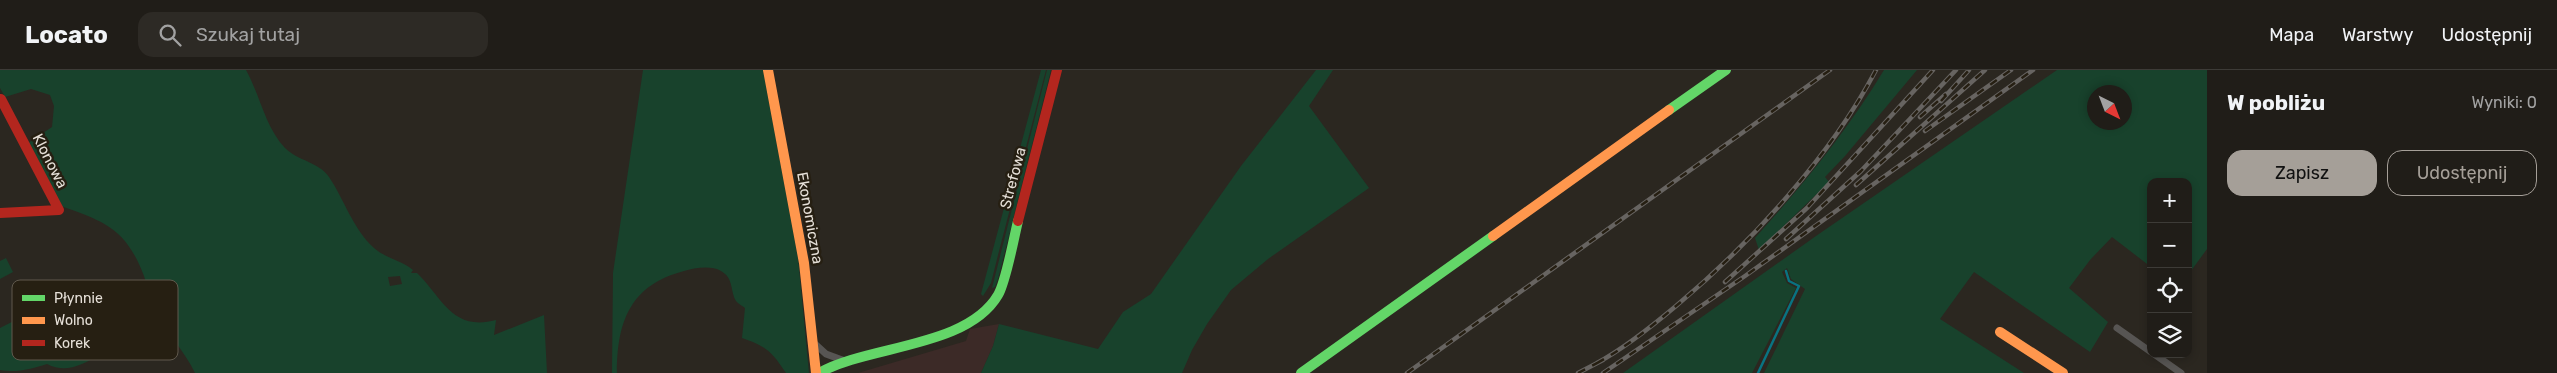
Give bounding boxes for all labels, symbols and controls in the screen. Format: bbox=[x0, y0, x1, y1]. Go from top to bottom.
search box bbox=[138, 12, 488, 57]
text: Locato bbox=[25, 21, 108, 49]
icon: search bbox=[156, 21, 184, 49]
text: Szukaj tutaj bbox=[196, 23, 300, 46]
text: Mapa bbox=[2269, 24, 2314, 46]
text: Warstwy bbox=[2342, 24, 2413, 46]
text: Udostępnij bbox=[2441, 24, 2532, 46]
north arrow bbox=[2087, 85, 2132, 130]
text: W pobliżu bbox=[2227, 90, 2325, 115]
text: Wyniki: 0 bbox=[2471, 93, 2537, 112]
street label: Klonowa bbox=[29, 131, 71, 191]
street label: Strefowa bbox=[996, 145, 1030, 211]
button: Zapisz bbox=[2227, 150, 2377, 196]
button: Udostępnij bbox=[2387, 150, 2537, 196]
street label: Ekonomiczna bbox=[793, 171, 827, 265]
map controls bbox=[2147, 178, 2192, 358]
button: + bbox=[2147, 178, 2192, 223]
button: − bbox=[2147, 223, 2192, 268]
button: locate bbox=[2147, 268, 2192, 313]
legend bbox=[12, 280, 178, 360]
text: Płynnie bbox=[54, 290, 103, 307]
text: Wolno bbox=[54, 312, 93, 329]
button: layers bbox=[2147, 313, 2192, 358]
text: Korek bbox=[54, 335, 91, 352]

